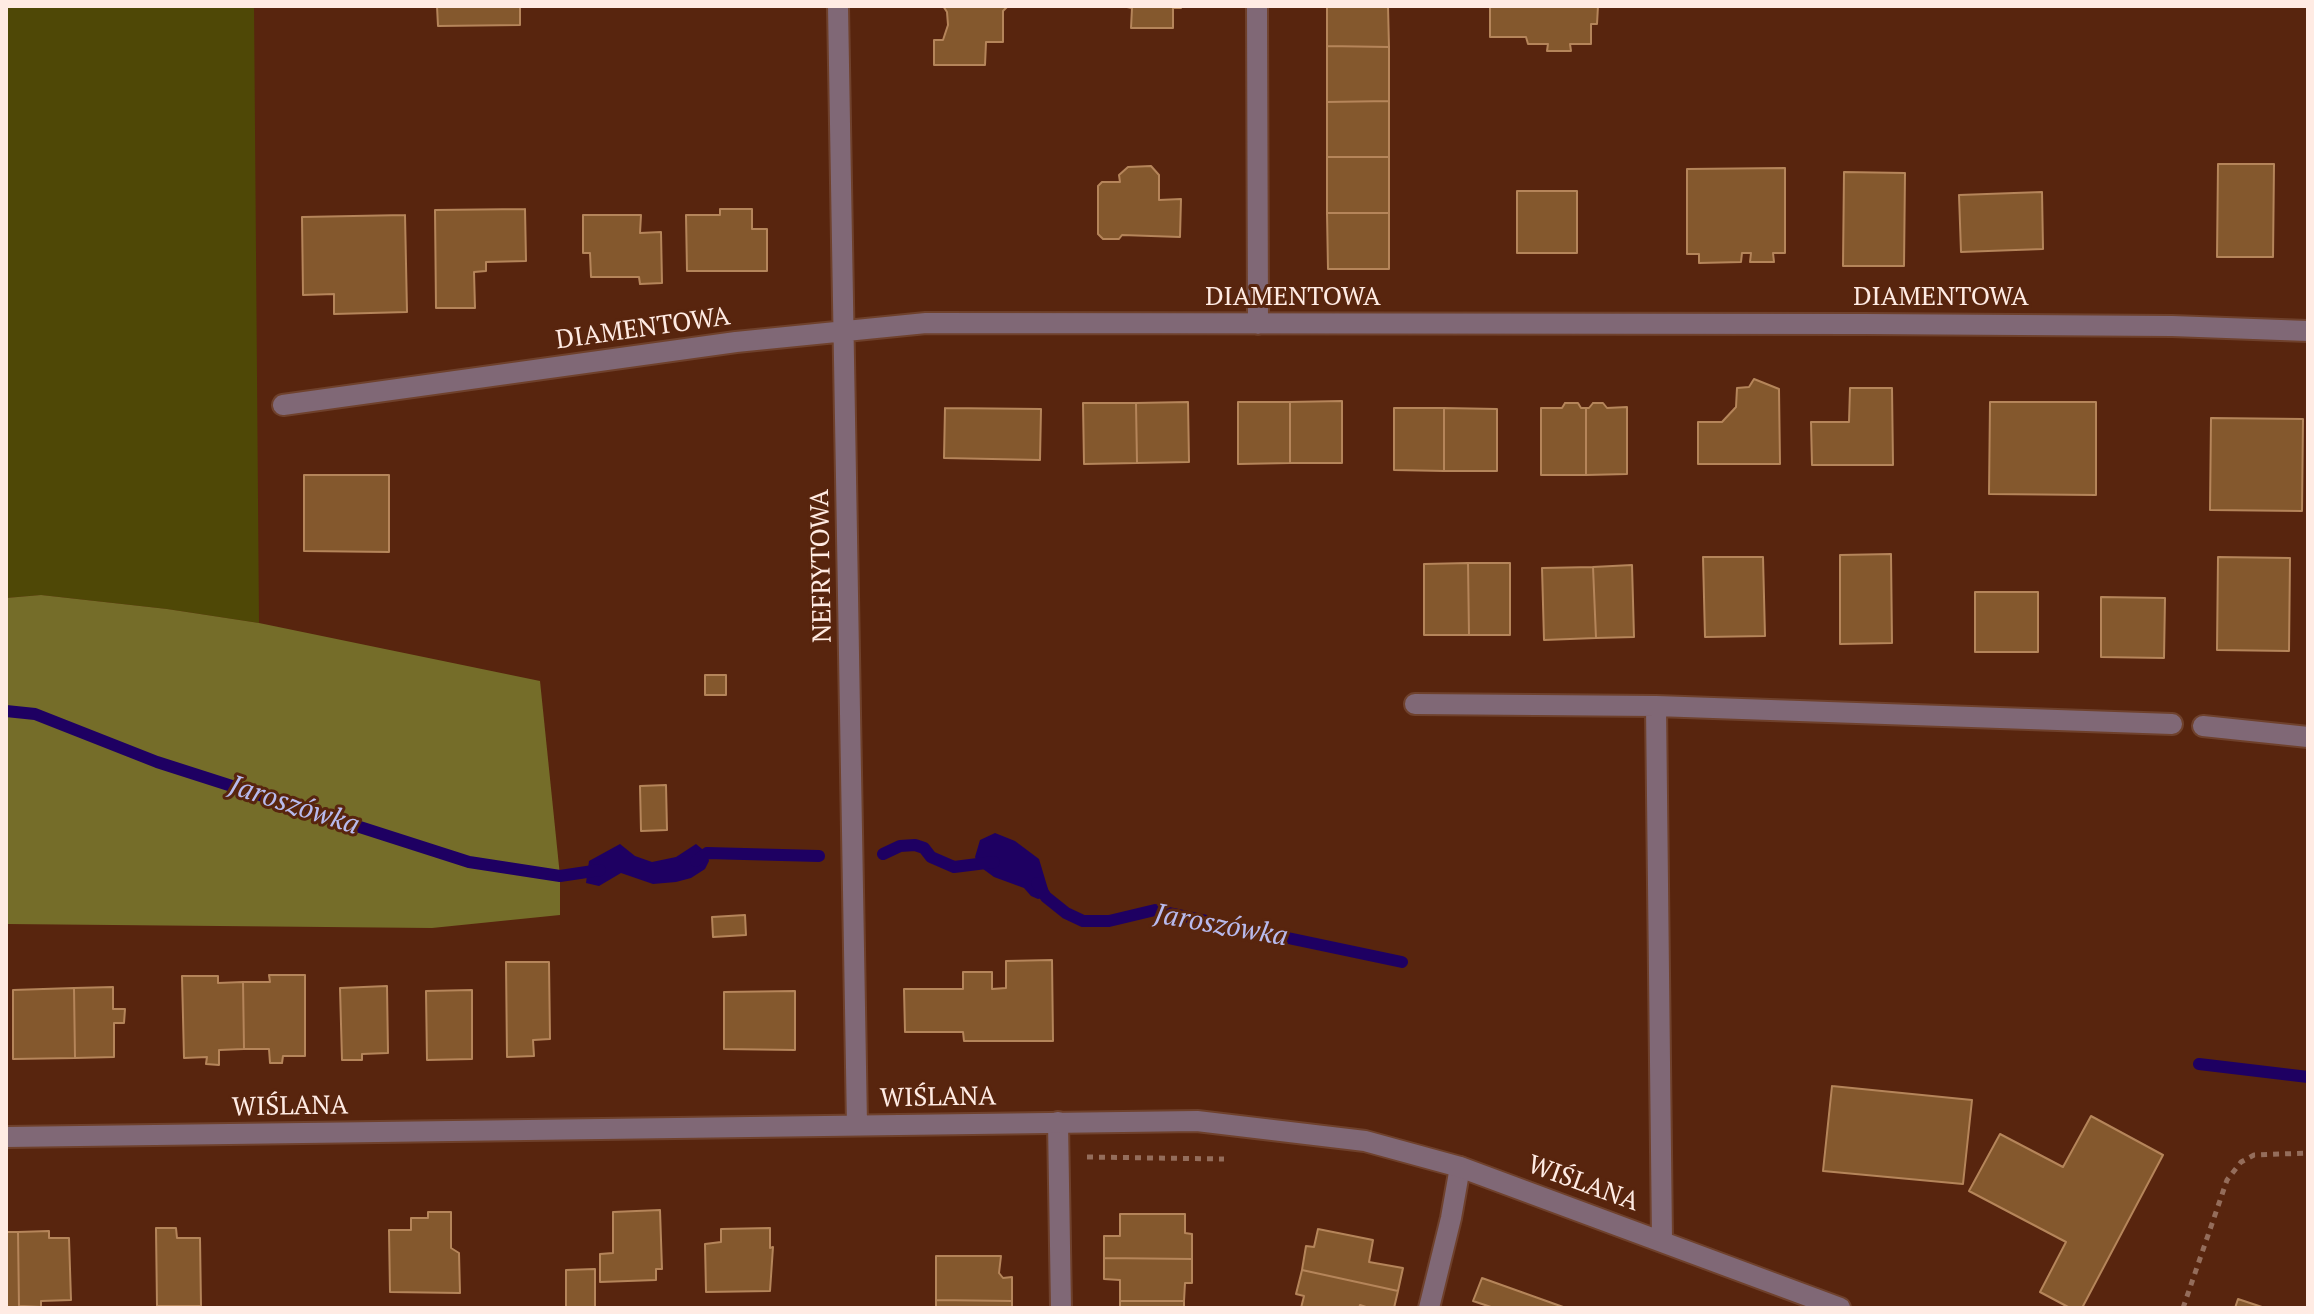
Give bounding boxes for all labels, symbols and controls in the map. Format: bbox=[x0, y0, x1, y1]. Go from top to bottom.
street label: DIAMENTOWA bbox=[1205, 282, 1381, 314]
street label: DIAMENTOWA bbox=[1853, 282, 2029, 314]
street label: DIAMENTOWA bbox=[554, 301, 732, 357]
street label: NEFRYTOWA bbox=[805, 489, 839, 643]
water label: Jaroszówka bbox=[225, 769, 363, 843]
water label: Jaroszówka bbox=[1152, 898, 1290, 954]
street label: WIŚLANA bbox=[880, 1081, 996, 1115]
street label: WIŚLANA bbox=[232, 1090, 348, 1124]
street label: WIŚLANA bbox=[1523, 1149, 1643, 1219]

